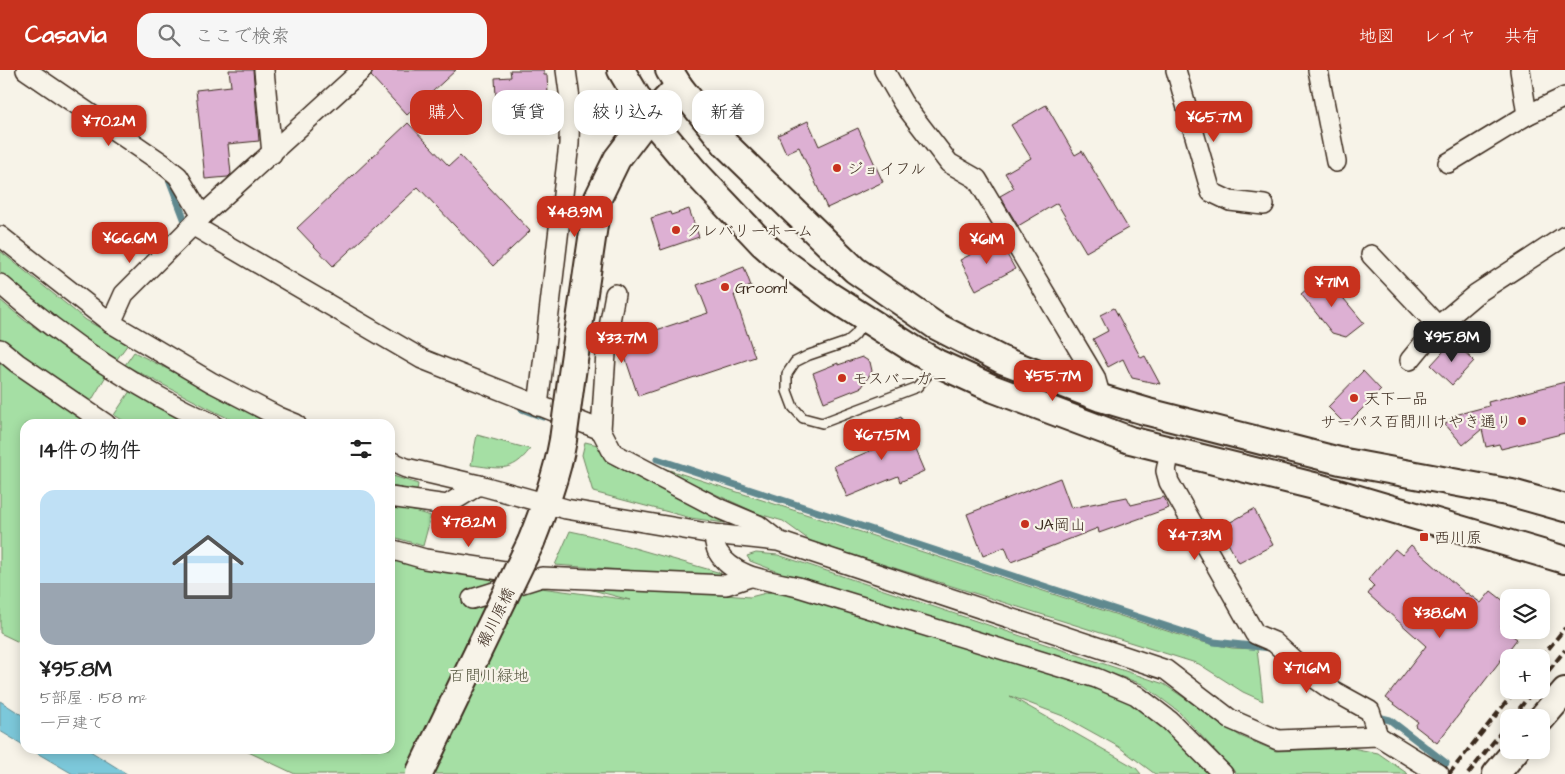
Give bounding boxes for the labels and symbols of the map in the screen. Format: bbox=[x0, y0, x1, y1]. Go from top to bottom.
pin: ¥65.7M bbox=[1173, 100, 1255, 143]
pin: ¥70.2M bbox=[68, 104, 150, 147]
place label: ジョイフル bbox=[847, 158, 926, 180]
marker: ジョイフル bbox=[831, 162, 843, 174]
pin: ¥48.9M bbox=[534, 196, 616, 238]
place label: クレバリーホーム bbox=[686, 220, 813, 242]
pin: ¥66.6M bbox=[89, 222, 171, 264]
pin: ¥61M bbox=[957, 222, 1017, 265]
marker: クレバリーホーム bbox=[670, 224, 682, 236]
pin: ¥71M bbox=[1302, 266, 1362, 308]
place label: Groom! bbox=[735, 277, 788, 299]
marker: Groom! bbox=[719, 281, 731, 293]
pin: ¥95.8M bbox=[1411, 320, 1493, 363]
pin: ¥33.7M bbox=[581, 322, 663, 364]
pin: ¥55.7M bbox=[1012, 360, 1094, 402]
place label: モスバーガー bbox=[852, 368, 948, 390]
marker: モスバーガー bbox=[836, 372, 848, 384]
place label: 天下一品 bbox=[1364, 388, 1428, 410]
marker: 天下一品 bbox=[1348, 392, 1360, 404]
place label: サーパス百間川けやき通り bbox=[1320, 411, 1512, 433]
marker: サーパス百間川けやき通り bbox=[1516, 415, 1528, 427]
pin: ¥67.5M bbox=[841, 418, 923, 461]
pin: ¥78.2M bbox=[428, 506, 510, 548]
place label: JA岡山 bbox=[1035, 514, 1086, 536]
marker: JA岡山 bbox=[1019, 518, 1031, 530]
pin: ¥47.3M bbox=[1154, 518, 1236, 561]
place label: 西川原 bbox=[1434, 527, 1482, 549]
marker: 西川原 bbox=[1418, 531, 1430, 543]
street label: 穝川原橋 bbox=[472, 584, 520, 651]
pin: ¥38.6M bbox=[1399, 596, 1481, 639]
pin: ¥71.6M bbox=[1266, 652, 1348, 694]
park label: 百間川緑地 bbox=[449, 665, 529, 687]

